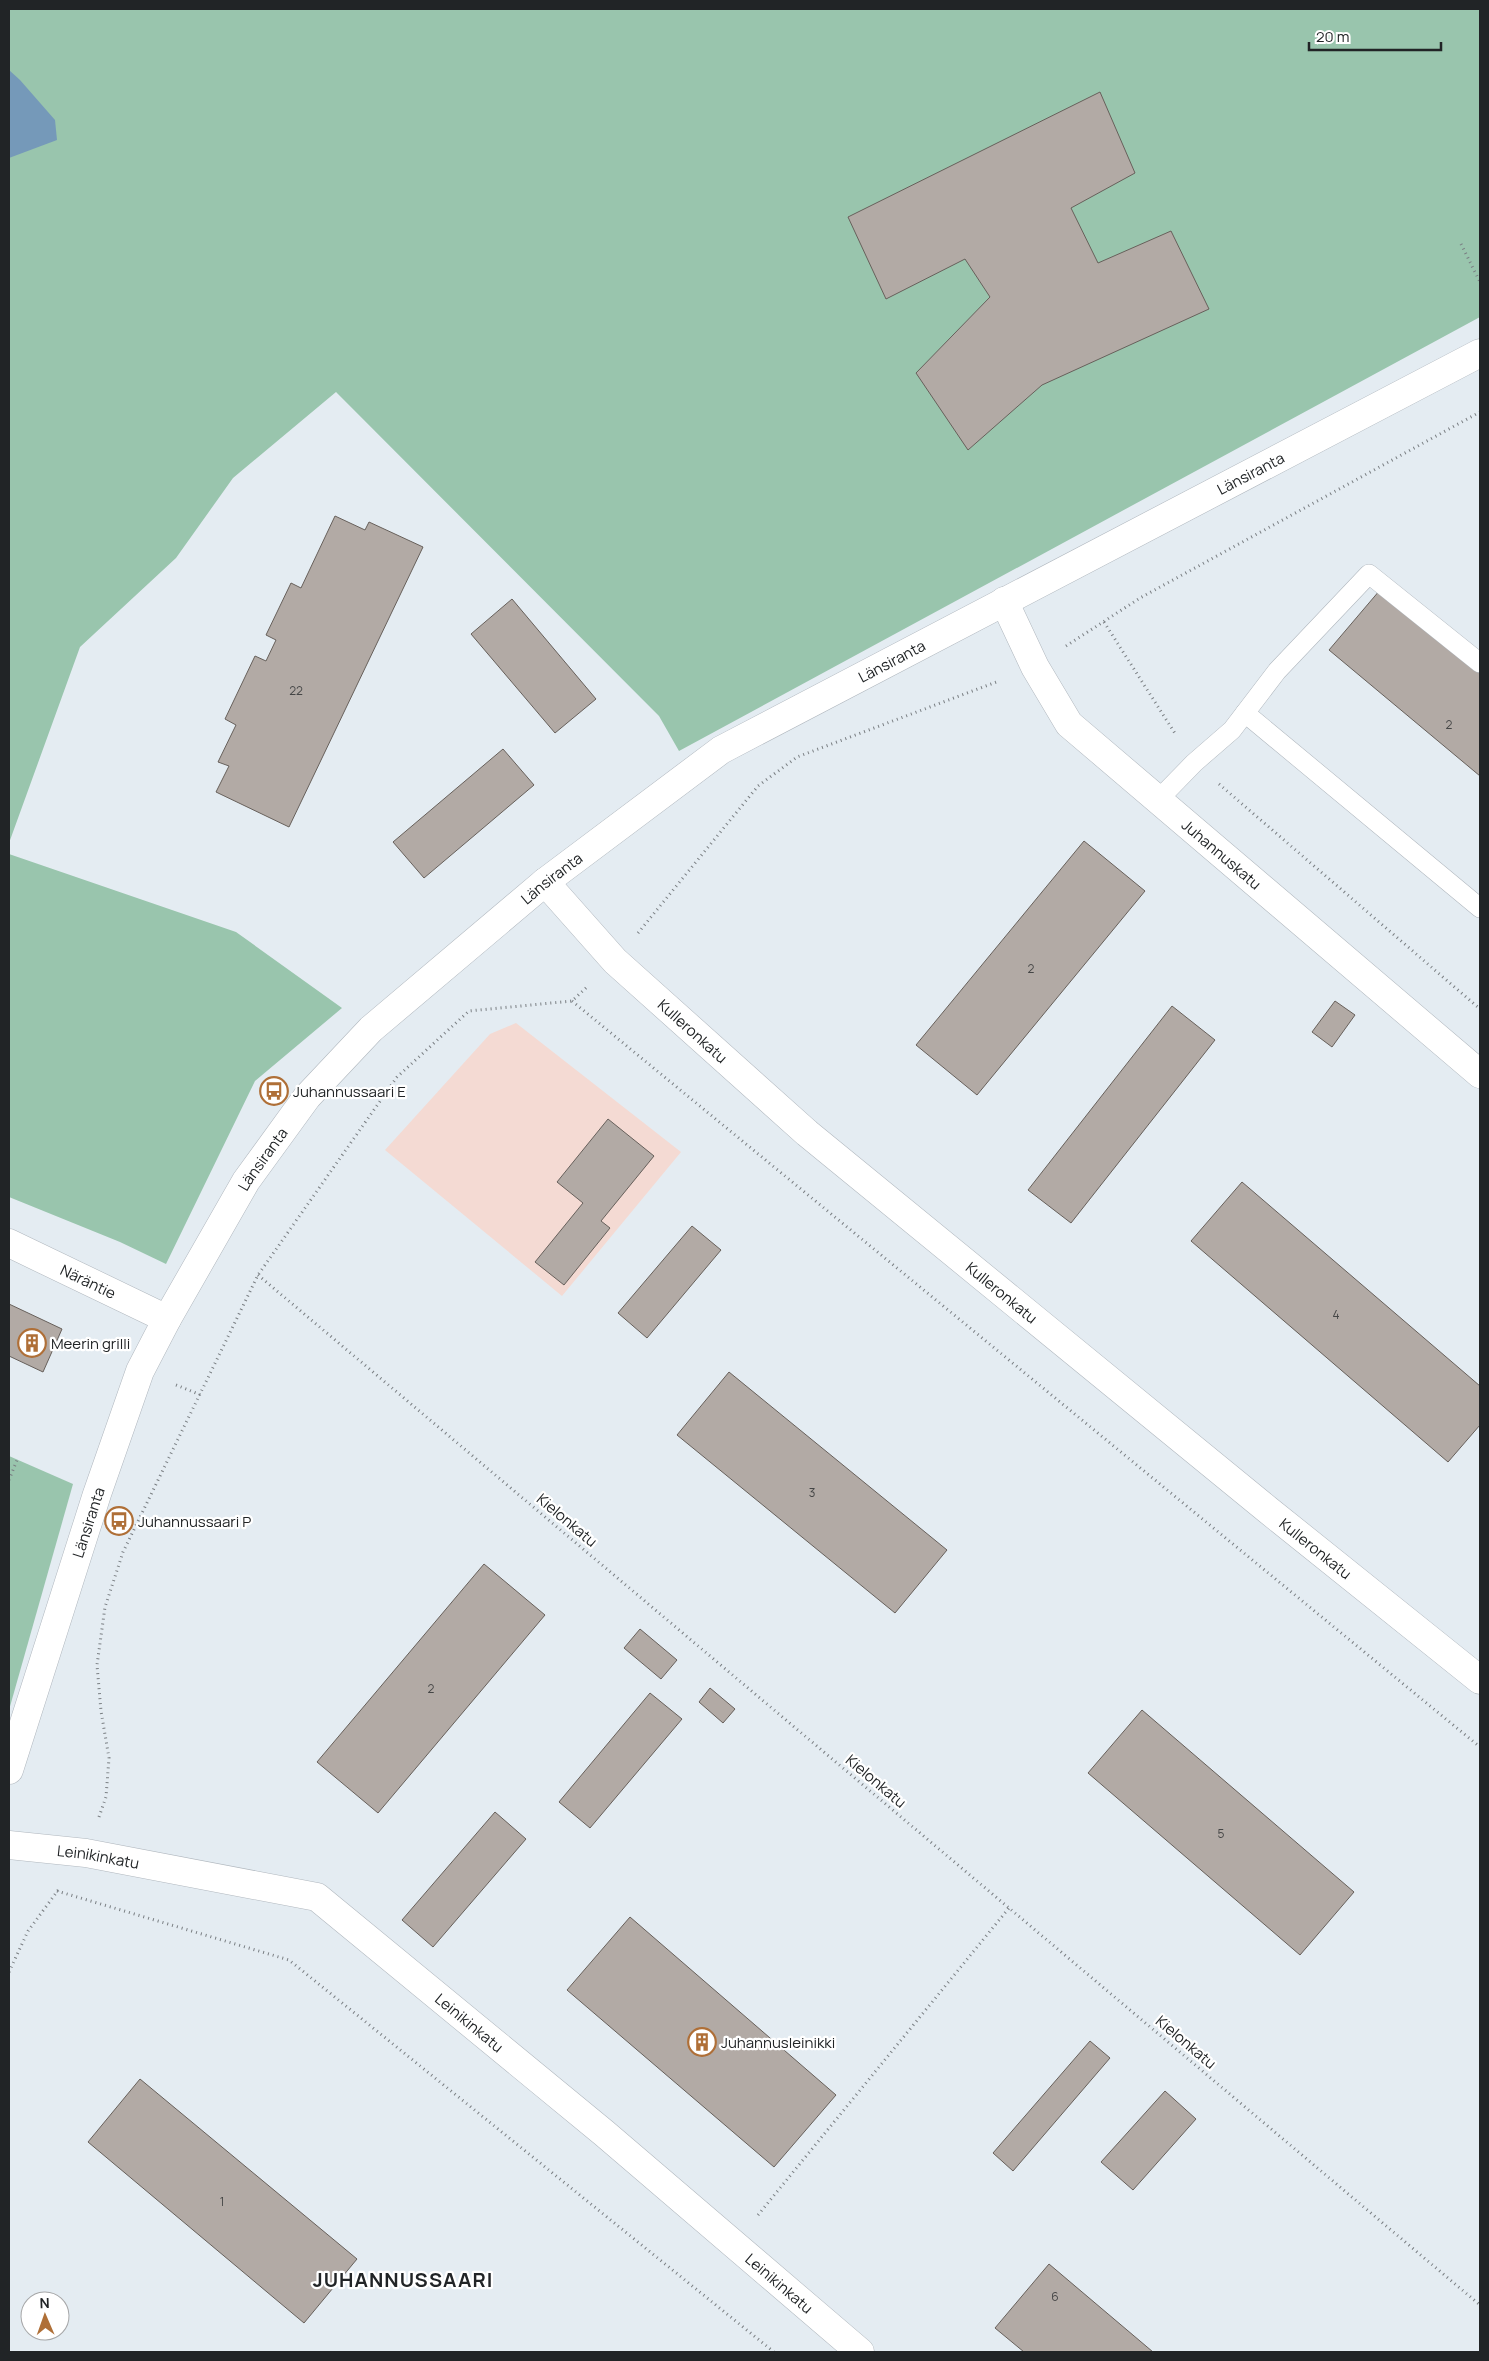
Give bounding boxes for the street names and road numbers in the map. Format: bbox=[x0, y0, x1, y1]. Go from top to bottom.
street label: Länsiranta bbox=[1213, 447, 1288, 499]
street label: Länsiranta bbox=[854, 635, 929, 687]
street label: Juhannuskatu bbox=[1178, 814, 1266, 894]
street label: Länsiranta bbox=[516, 847, 586, 909]
street label: Kulleronkatu bbox=[653, 994, 732, 1068]
street label: Länsiranta bbox=[232, 1123, 292, 1194]
street label: Kulleronkatu bbox=[962, 1257, 1042, 1328]
street label: Näräntie bbox=[57, 1259, 120, 1304]
street label: Länsiranta bbox=[67, 1484, 109, 1560]
street label: Kielonkatu bbox=[532, 1488, 602, 1552]
street label: Kulleronkatu bbox=[1275, 1513, 1356, 1584]
street label: Kielonkatu bbox=[841, 1749, 911, 1813]
street label: Leinikinkatu bbox=[56, 1840, 141, 1873]
street label: Leinikinkatu bbox=[431, 1988, 508, 2057]
street label: Kielonkatu bbox=[1151, 2010, 1221, 2074]
street label: Leinikinkatu bbox=[741, 2248, 818, 2318]

